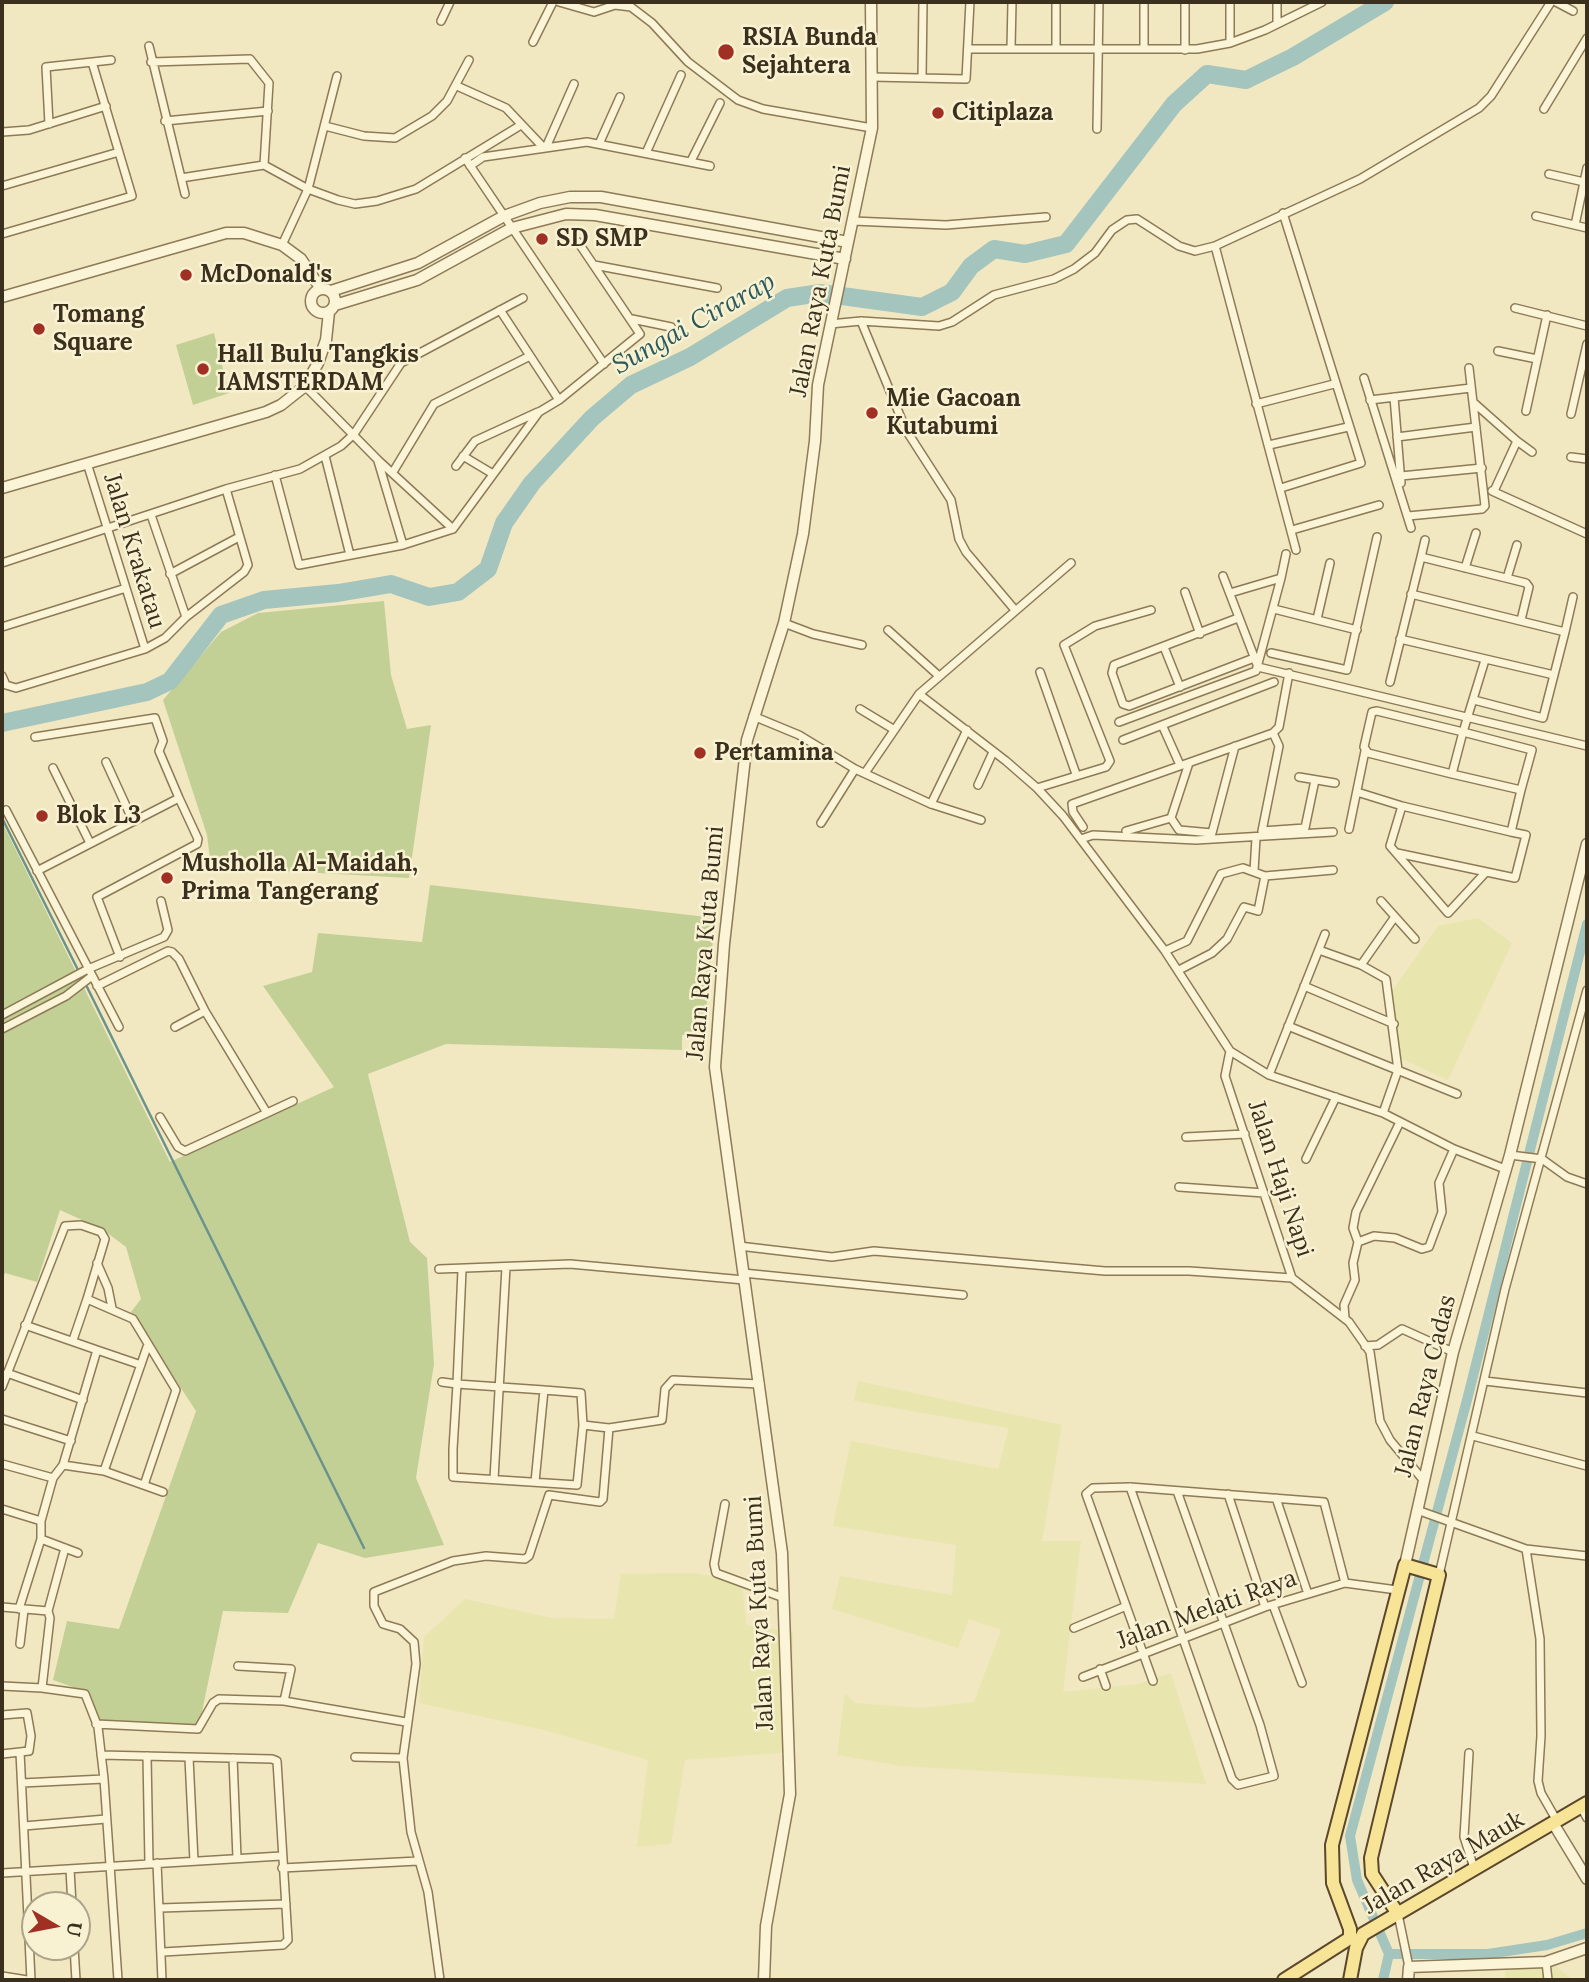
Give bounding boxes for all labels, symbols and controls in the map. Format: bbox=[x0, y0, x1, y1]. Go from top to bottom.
place label: RSIA Bunda Sejahtera bbox=[742, 24, 877, 80]
marker: RSIA Bunda Sejahtera bbox=[716, 42, 736, 62]
place label: Citiplaza bbox=[952, 99, 1053, 127]
marker: Citiplaza bbox=[930, 105, 946, 121]
street label: Jalan Raya Kuta Bumi bbox=[784, 163, 858, 399]
place label: SD SMP bbox=[556, 225, 648, 253]
marker: SD SMP bbox=[534, 231, 550, 247]
place label: McDonald's bbox=[200, 261, 332, 289]
water label: Sungai Cirarap bbox=[607, 266, 781, 382]
marker: McDonald's bbox=[178, 267, 194, 283]
place label: Tomang Square bbox=[53, 301, 144, 357]
marker: Tomang Square bbox=[31, 321, 47, 337]
place label: Hall Bulu Tangkis IAMSTERDAM bbox=[217, 341, 419, 397]
marker: Hall Bulu Tangkis IAMSTERDAM bbox=[195, 361, 211, 377]
place label: Mie Gacoan Kutabumi bbox=[886, 385, 1021, 441]
marker: Mie Gacoan Kutabumi bbox=[864, 405, 880, 421]
street label: Jalan Krakatau bbox=[97, 470, 171, 632]
place label: Pertamina bbox=[714, 739, 834, 767]
marker: Pertamina bbox=[692, 745, 708, 761]
place label: Blok L3 bbox=[56, 802, 141, 830]
marker: Blok L3 bbox=[34, 808, 50, 824]
street label: Jalan Raya Kuta Bumi bbox=[681, 825, 731, 1061]
place label: Musholla Al-Maidah, Prima Tangerang bbox=[181, 850, 418, 906]
marker: Musholla Al-Maidah, Prima Tangerang bbox=[159, 870, 175, 886]
street label: Jalan Haji Napi bbox=[1241, 1097, 1319, 1261]
street label: Jalan Raya Cadas bbox=[1389, 1292, 1463, 1480]
street label: Jalan Raya Kuta Bumi bbox=[739, 1495, 781, 1731]
street label: Jalan Melati Raya bbox=[1113, 1564, 1301, 1656]
street label: Jalan Raya Mauk bbox=[1358, 1805, 1530, 1921]
north arrow bbox=[21, 1891, 91, 1961]
text: U bbox=[62, 1920, 88, 1938]

